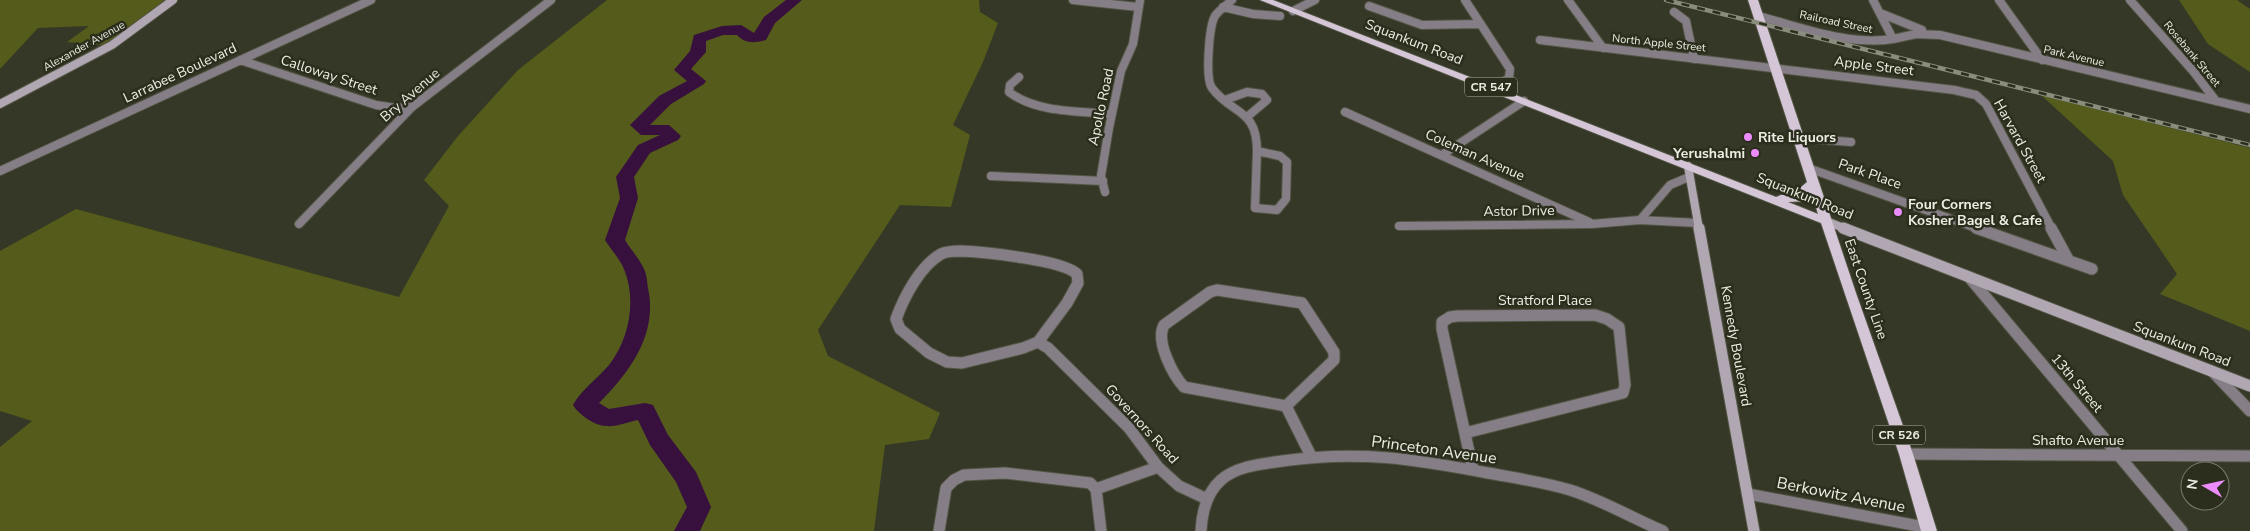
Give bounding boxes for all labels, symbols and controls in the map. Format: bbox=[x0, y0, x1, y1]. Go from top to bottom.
street label: Railroad Street bbox=[1798, 7, 1874, 37]
street label: Squankum Road bbox=[1363, 15, 1465, 69]
street label: Alexander Avenue bbox=[40, 17, 128, 75]
street label: Rosebank Street bbox=[2160, 18, 2224, 90]
street label: North Apple Street bbox=[1611, 31, 1707, 55]
street label: Larrabee Boulevard bbox=[120, 38, 240, 108]
street label: Park Avenue bbox=[2042, 42, 2106, 70]
street label: Calloway Street bbox=[278, 50, 380, 100]
street label: Apple Street bbox=[1833, 52, 1915, 80]
street label: Bry Avenue bbox=[376, 64, 444, 126]
street label: Apollo Road bbox=[1084, 67, 1118, 147]
road number: CR 547 bbox=[1465, 77, 1517, 96]
street label: Harvard Street bbox=[1989, 96, 2051, 186]
street label: Coleman Avenue bbox=[1422, 125, 1528, 185]
place label: Rite Liquors bbox=[1758, 128, 1836, 147]
marker: Rite Liquors bbox=[1742, 131, 1754, 143]
place label: Yerushalmi bbox=[1672, 144, 1745, 163]
marker: Yerushalmi bbox=[1749, 147, 1761, 159]
street label: Park Place bbox=[1836, 154, 1904, 194]
street label: Squankum Road bbox=[1754, 168, 1856, 224]
place label: Four Corners Kosher Bagel & Cafe bbox=[1908, 195, 2042, 230]
street label: Astor Drive bbox=[1483, 201, 1555, 221]
marker: Four Corners Kosher Bagel & Cafe bbox=[1892, 206, 1904, 218]
street label: East County Line bbox=[1840, 236, 1892, 342]
street label: Kennedy Boulevard bbox=[1716, 284, 1756, 408]
street label: Stratford Place bbox=[1498, 291, 1592, 310]
street label: Squankum Road bbox=[2131, 317, 2233, 371]
street label: 13th Street bbox=[2047, 350, 2107, 417]
street label: Governors Road bbox=[1101, 380, 1183, 468]
road number: CR 526 bbox=[1873, 426, 1925, 444]
street label: Princeton Avenue bbox=[1370, 430, 1498, 470]
street label: Shafto Avenue bbox=[2032, 431, 2124, 450]
north arrow bbox=[2180, 461, 2230, 511]
street label: Berkowitz Avenue bbox=[1775, 472, 1907, 518]
text: N bbox=[2182, 477, 2203, 491]

